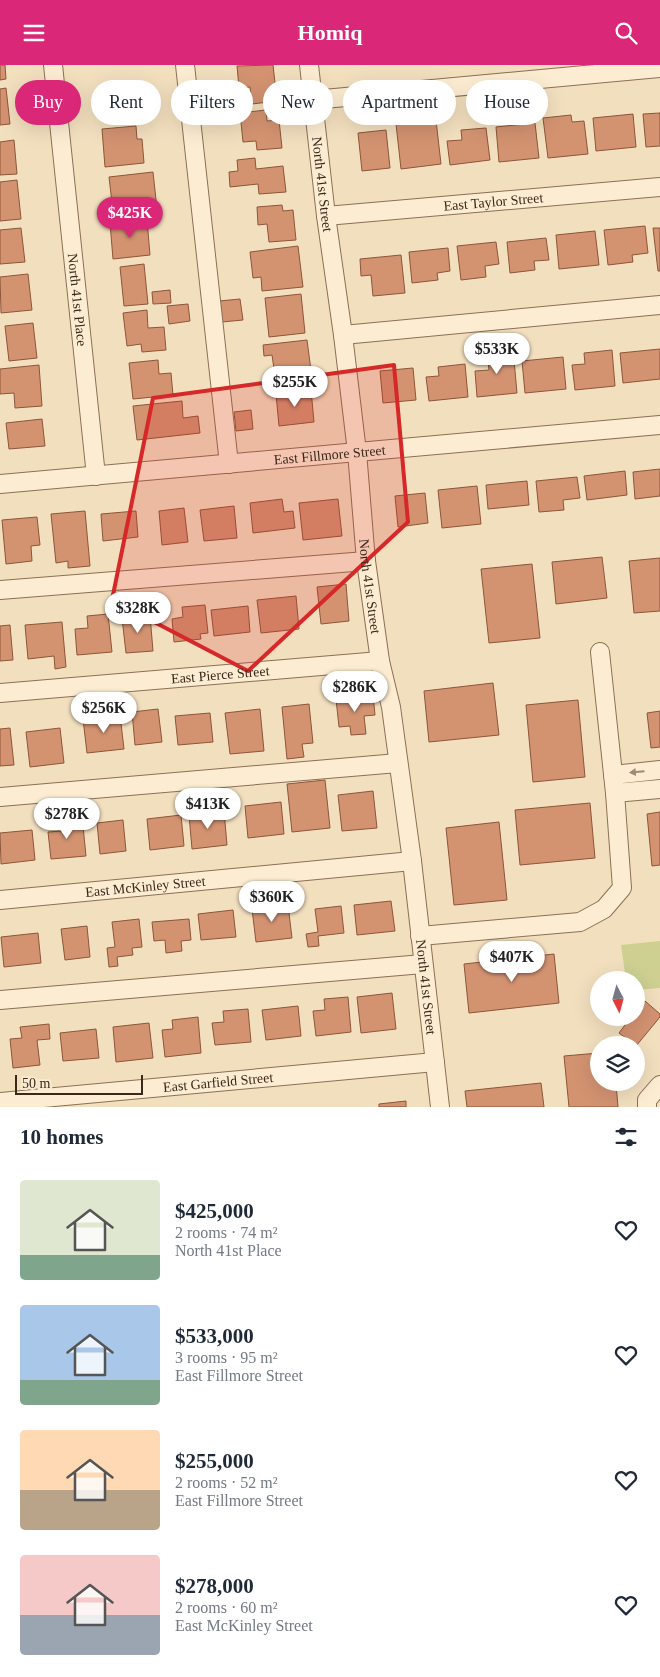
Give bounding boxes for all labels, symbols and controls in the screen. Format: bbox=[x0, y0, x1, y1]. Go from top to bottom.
icon: menu bbox=[20, 19, 48, 47]
icon: search bbox=[612, 19, 640, 47]
text: Homiq bbox=[298, 20, 362, 45]
chip: Buy bbox=[15, 80, 81, 125]
chip: Rent bbox=[91, 80, 161, 125]
chip: Filters bbox=[171, 80, 253, 125]
chip: New bbox=[263, 80, 333, 125]
chip: Apartment bbox=[343, 80, 456, 125]
chip: House bbox=[466, 80, 548, 125]
street label: North 41st Street bbox=[309, 136, 335, 233]
street label: East Taylor Street bbox=[443, 190, 544, 214]
pin: $425K bbox=[95, 197, 165, 239]
text: $425K bbox=[108, 204, 152, 221]
street label: North 41st Place bbox=[65, 253, 89, 347]
pin: $533K bbox=[462, 333, 532, 375]
text: $533K bbox=[475, 340, 519, 357]
pin: $255K bbox=[260, 365, 330, 408]
text: $255K bbox=[273, 373, 317, 390]
street label: East Fillmore Street bbox=[273, 443, 386, 467]
street label: North 41st Street bbox=[356, 538, 383, 635]
pin: $328K bbox=[103, 591, 173, 634]
text: $328K bbox=[116, 599, 160, 616]
street label: East Pierce Street bbox=[170, 663, 270, 687]
pin: $286K bbox=[320, 671, 390, 713]
text: $286K bbox=[333, 678, 377, 695]
pin: $256K bbox=[69, 691, 139, 734]
text: $256K bbox=[82, 699, 126, 716]
one-way arrow bbox=[628, 769, 644, 777]
pin: $413K bbox=[173, 787, 243, 830]
text: $413K bbox=[186, 795, 230, 812]
pin: $278K bbox=[32, 797, 102, 840]
text: $278K bbox=[45, 805, 89, 822]
street label: East McKinley Street bbox=[85, 874, 206, 900]
pin: $360K bbox=[237, 881, 307, 923]
text: $360K bbox=[250, 888, 294, 905]
street label: North 41st Street bbox=[413, 939, 439, 1036]
pin: $407K bbox=[477, 941, 547, 983]
text: $407K bbox=[490, 948, 534, 965]
north arrow bbox=[590, 971, 645, 1026]
map controls bbox=[590, 971, 645, 1091]
button: layers bbox=[590, 1036, 645, 1091]
street label: East Garfield Street bbox=[162, 1070, 274, 1095]
scale bar bbox=[15, 1072, 142, 1095]
text: 50 m bbox=[22, 1076, 50, 1091]
icon: filters bbox=[612, 1123, 640, 1151]
text: 10 homes bbox=[20, 1125, 103, 1149]
text: $425,000 bbox=[175, 1199, 254, 1223]
icon: home bbox=[60, 1200, 120, 1260]
icon: heart bbox=[612, 1216, 640, 1244]
text: 2 rooms · 74 m² bbox=[175, 1224, 278, 1241]
text: North 41st Place bbox=[175, 1242, 282, 1259]
text: $533,000 bbox=[175, 1324, 254, 1348]
icon: home bbox=[60, 1325, 120, 1385]
icon: heart bbox=[612, 1341, 640, 1369]
text: 3 rooms · 95 m² bbox=[175, 1349, 278, 1366]
text: East Fillmore Street bbox=[175, 1367, 303, 1384]
text: $255,000 bbox=[175, 1449, 254, 1473]
icon: home bbox=[60, 1450, 120, 1510]
icon: heart bbox=[612, 1466, 640, 1494]
text: 2 rooms · 52 m² bbox=[175, 1474, 278, 1491]
text: East Fillmore Street bbox=[175, 1492, 303, 1509]
text: $278,000 bbox=[175, 1574, 254, 1598]
icon: home bbox=[60, 1575, 120, 1635]
icon: heart bbox=[612, 1591, 640, 1619]
text: 2 rooms · 60 m² bbox=[175, 1599, 278, 1616]
text: East McKinley Street bbox=[175, 1617, 313, 1634]

